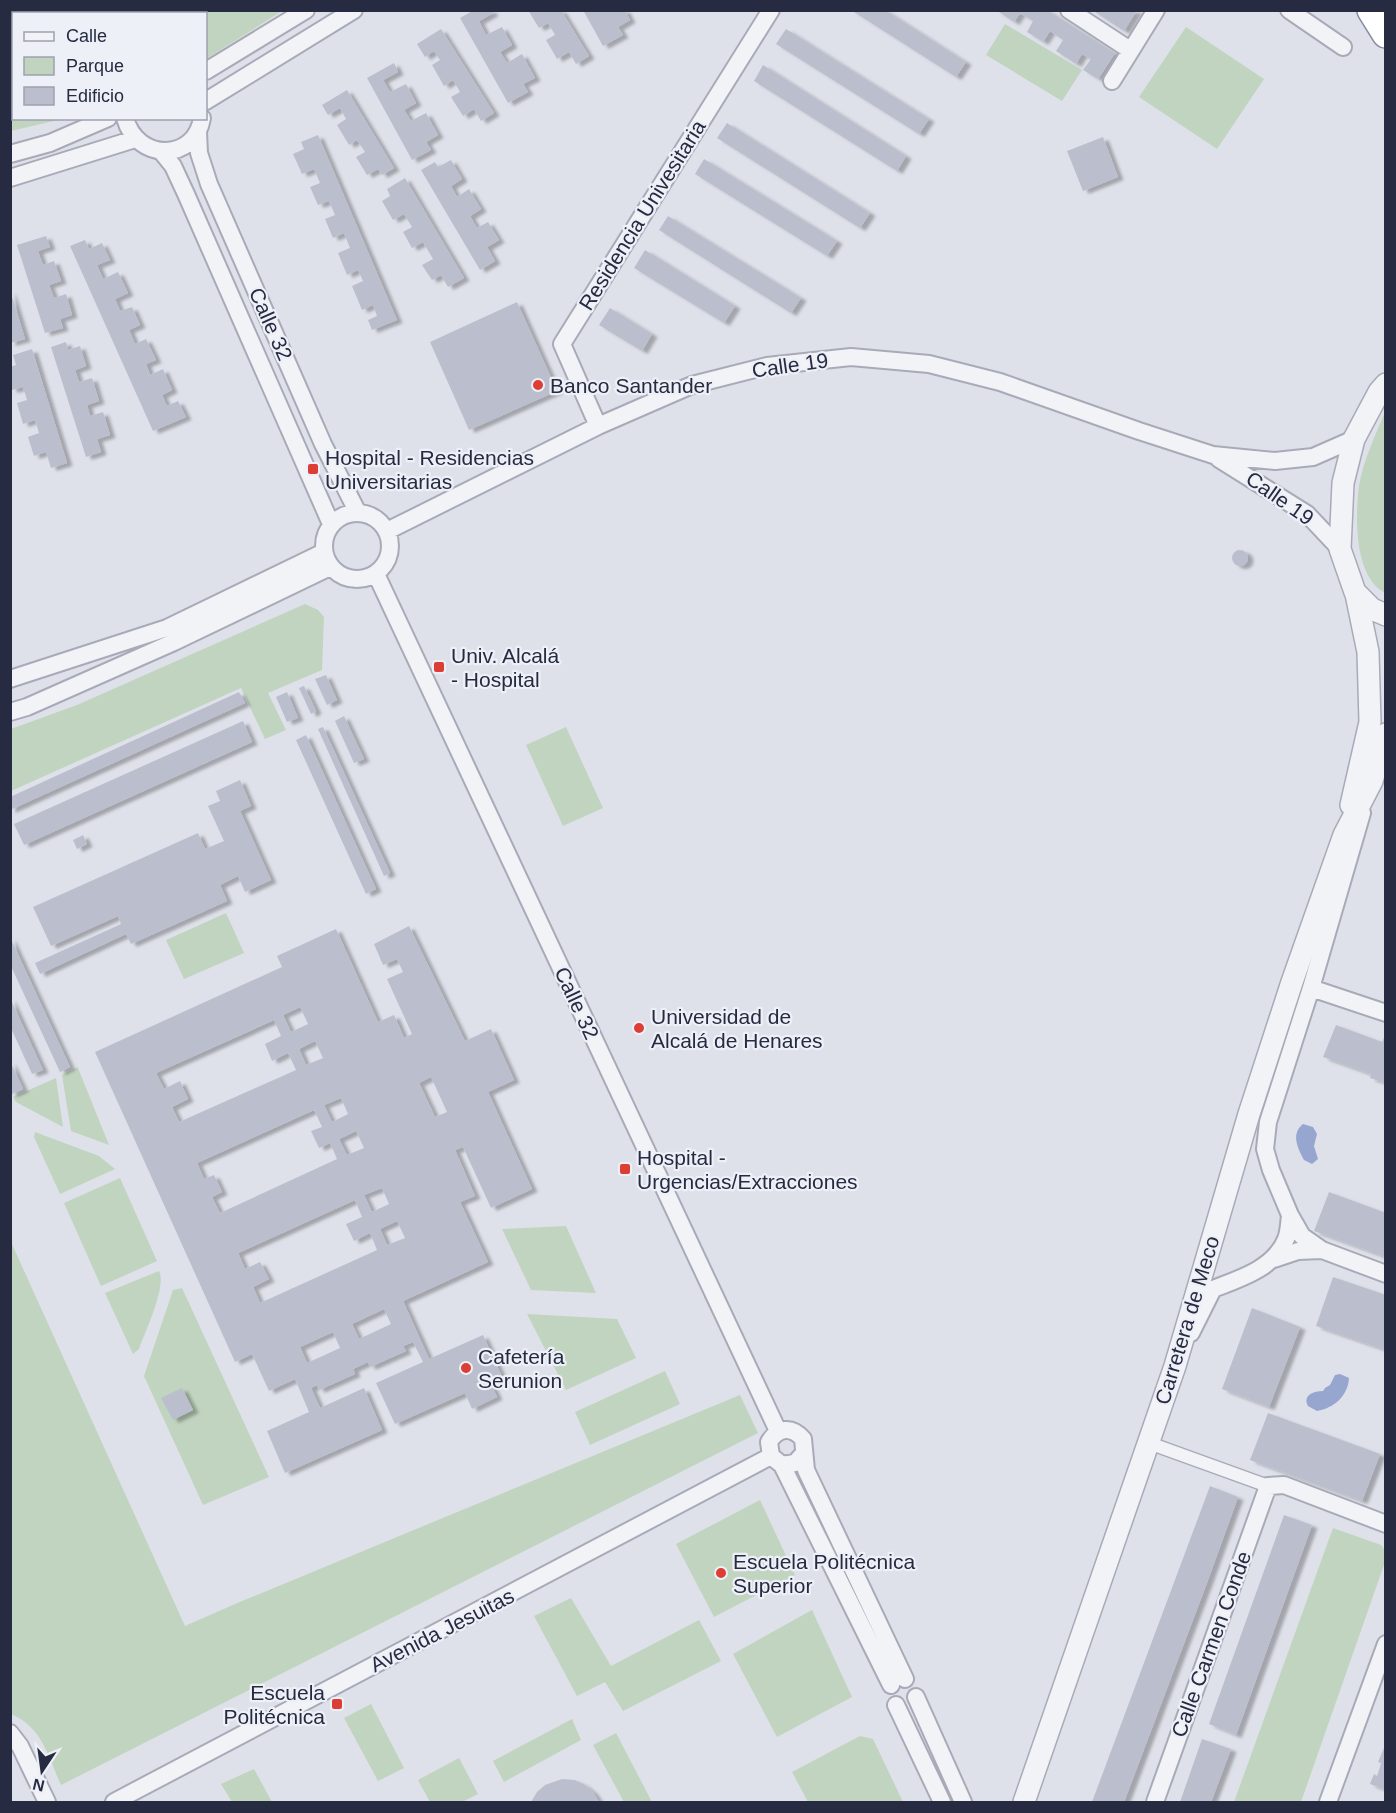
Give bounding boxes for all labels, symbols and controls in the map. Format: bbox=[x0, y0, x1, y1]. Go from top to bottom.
legend bbox=[12, 12, 207, 120]
text: Calle bbox=[66, 26, 107, 46]
text: Parque bbox=[66, 56, 124, 76]
text: Edificio bbox=[66, 86, 124, 106]
street label: Residencia Univesitaria bbox=[574, 116, 710, 314]
street label: Calle 32 bbox=[245, 284, 297, 364]
street label: Calle 19 bbox=[750, 348, 830, 382]
place label: Banco Santander bbox=[550, 374, 712, 397]
marker: Banco Santander bbox=[531, 378, 545, 392]
place label: Hospital - Residencias Universitarias bbox=[325, 446, 534, 493]
marker: Hospital - Residencias Universitarias bbox=[306, 462, 320, 476]
street label: Calle 19 bbox=[1242, 466, 1318, 530]
place label: Univ. Alcalá - Hospital bbox=[451, 644, 559, 691]
marker: Univ. Alcalá - Hospital bbox=[432, 660, 446, 674]
street label: Calle 32 bbox=[550, 963, 604, 1043]
place label: Universidad de Alcalá de Henares bbox=[651, 1005, 823, 1052]
marker: Universidad de Alcalá de Henares bbox=[632, 1021, 646, 1035]
place label: Hospital - Urgencias/Extracciones bbox=[637, 1146, 858, 1193]
marker: Hospital - Urgencias/Extracciones bbox=[618, 1162, 632, 1176]
street label: Carretera de Meco bbox=[1150, 1233, 1224, 1407]
place label: Cafetería Serunion bbox=[478, 1345, 565, 1392]
marker: Cafetería Serunion bbox=[459, 1361, 473, 1375]
street label: Calle Carmen Conde bbox=[1167, 1548, 1255, 1740]
place label: Escuela Politécnica Superior bbox=[733, 1550, 915, 1597]
marker: Escuela Politécnica Superior bbox=[714, 1566, 728, 1580]
street label: Avenida Jesuitas bbox=[366, 1584, 518, 1676]
place label: Escuela Politécnica bbox=[223, 1681, 325, 1728]
marker: Escuela Politécnica bbox=[330, 1697, 344, 1711]
north arrow bbox=[12, 1741, 72, 1801]
text: N bbox=[31, 1776, 46, 1795]

